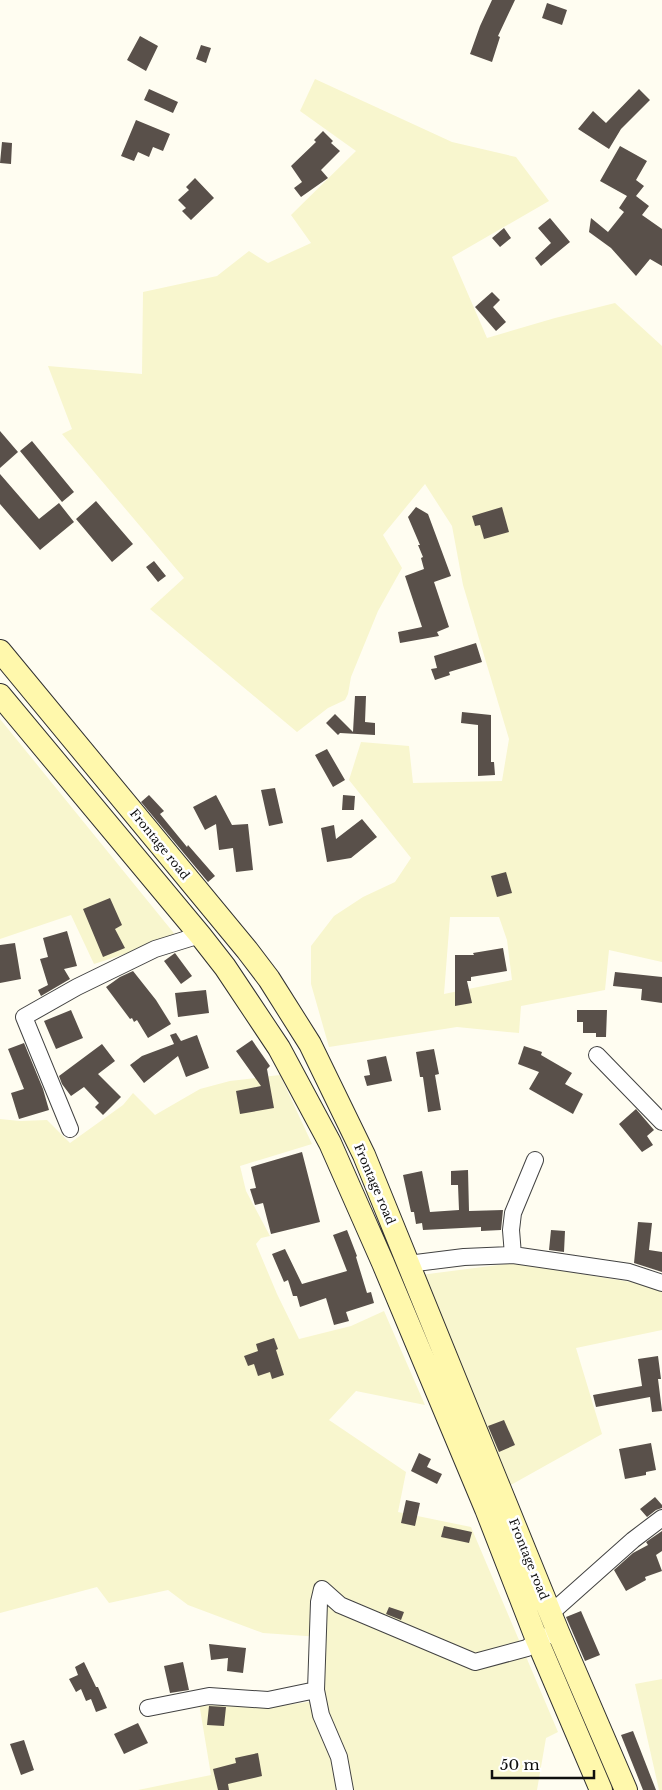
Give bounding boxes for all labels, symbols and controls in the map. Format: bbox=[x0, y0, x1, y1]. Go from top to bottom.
street label: Frontage road bbox=[127, 806, 193, 882]
street label: Frontage road bbox=[351, 1141, 399, 1227]
street label: Frontage road bbox=[506, 1516, 552, 1602]
scale bar bbox=[492, 1748, 594, 1780]
text: 50 m bbox=[500, 1755, 540, 1774]

